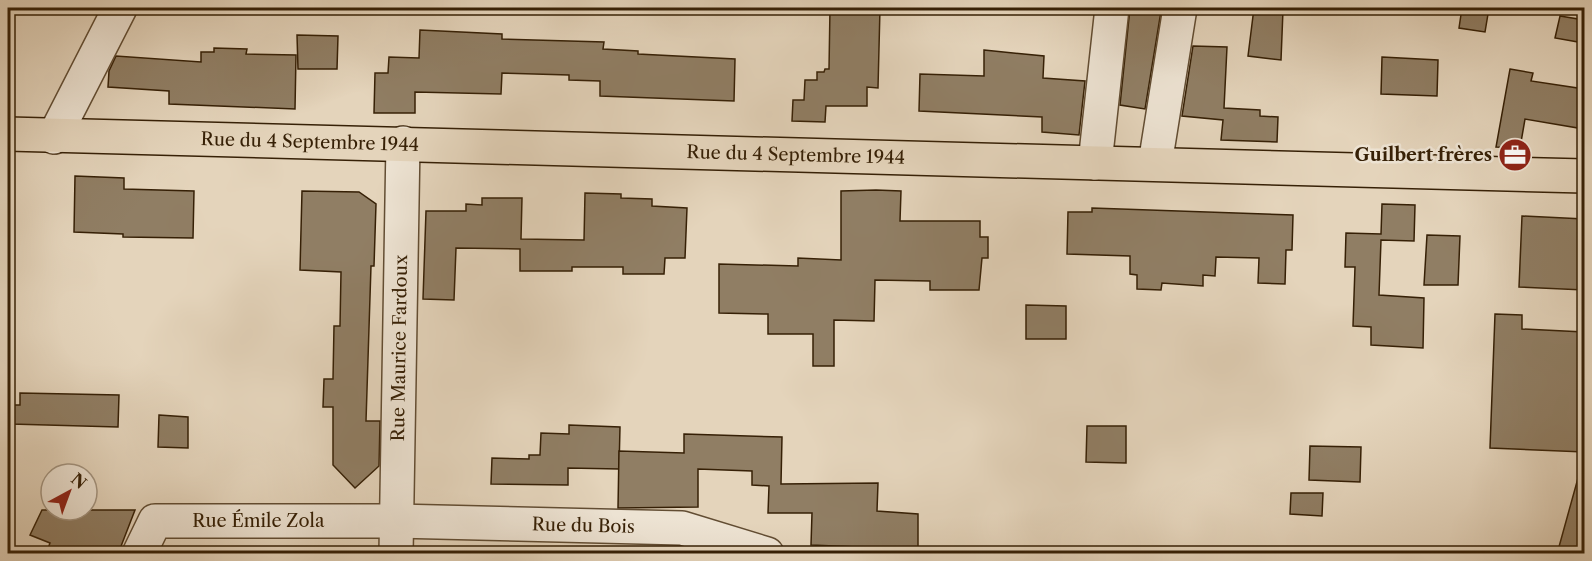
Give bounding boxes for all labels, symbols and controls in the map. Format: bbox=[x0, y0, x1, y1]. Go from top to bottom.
street label: Rue du 4 Septembre 1944 bbox=[200, 128, 419, 156]
office icon: Guilbert frères bbox=[1497, 137, 1533, 173]
street label: Rue du 4 Septembre 1944 bbox=[686, 141, 905, 169]
place label: Guilbert frères bbox=[1354, 144, 1492, 166]
street label: Rue Maurice Fardoux bbox=[387, 254, 412, 442]
north arrow bbox=[39, 462, 99, 522]
text: N bbox=[67, 469, 91, 493]
street label: Rue Émile Zola bbox=[192, 509, 325, 532]
street label: Rue du Bois bbox=[532, 513, 635, 538]

